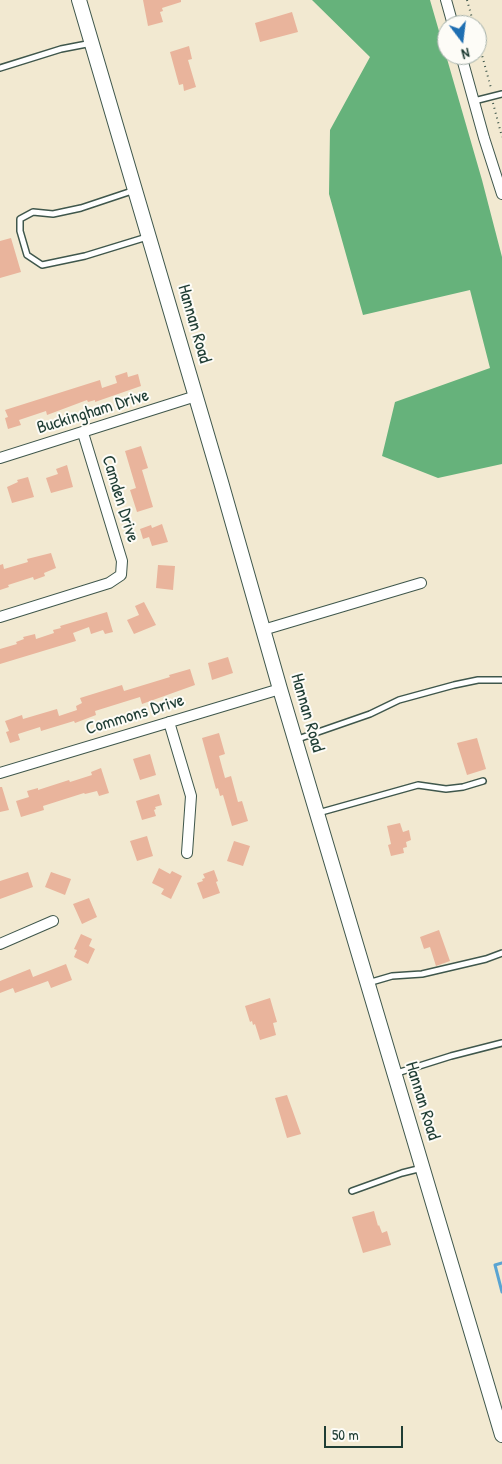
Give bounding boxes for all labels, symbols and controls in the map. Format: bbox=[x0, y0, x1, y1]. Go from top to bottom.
north arrow bbox=[437, 15, 487, 65]
text: N bbox=[460, 44, 472, 64]
street label: Hannan Road bbox=[173, 282, 215, 366]
street label: Buckingham Drive bbox=[34, 385, 152, 439]
street label: Camden Drive bbox=[97, 453, 143, 545]
street label: Hannan Road bbox=[286, 671, 328, 755]
street label: Commons Drive bbox=[83, 690, 187, 740]
street label: Hannan Road bbox=[400, 1059, 444, 1143]
scale bar bbox=[327, 1416, 406, 1448]
text: 50 m bbox=[332, 1424, 359, 1445]

